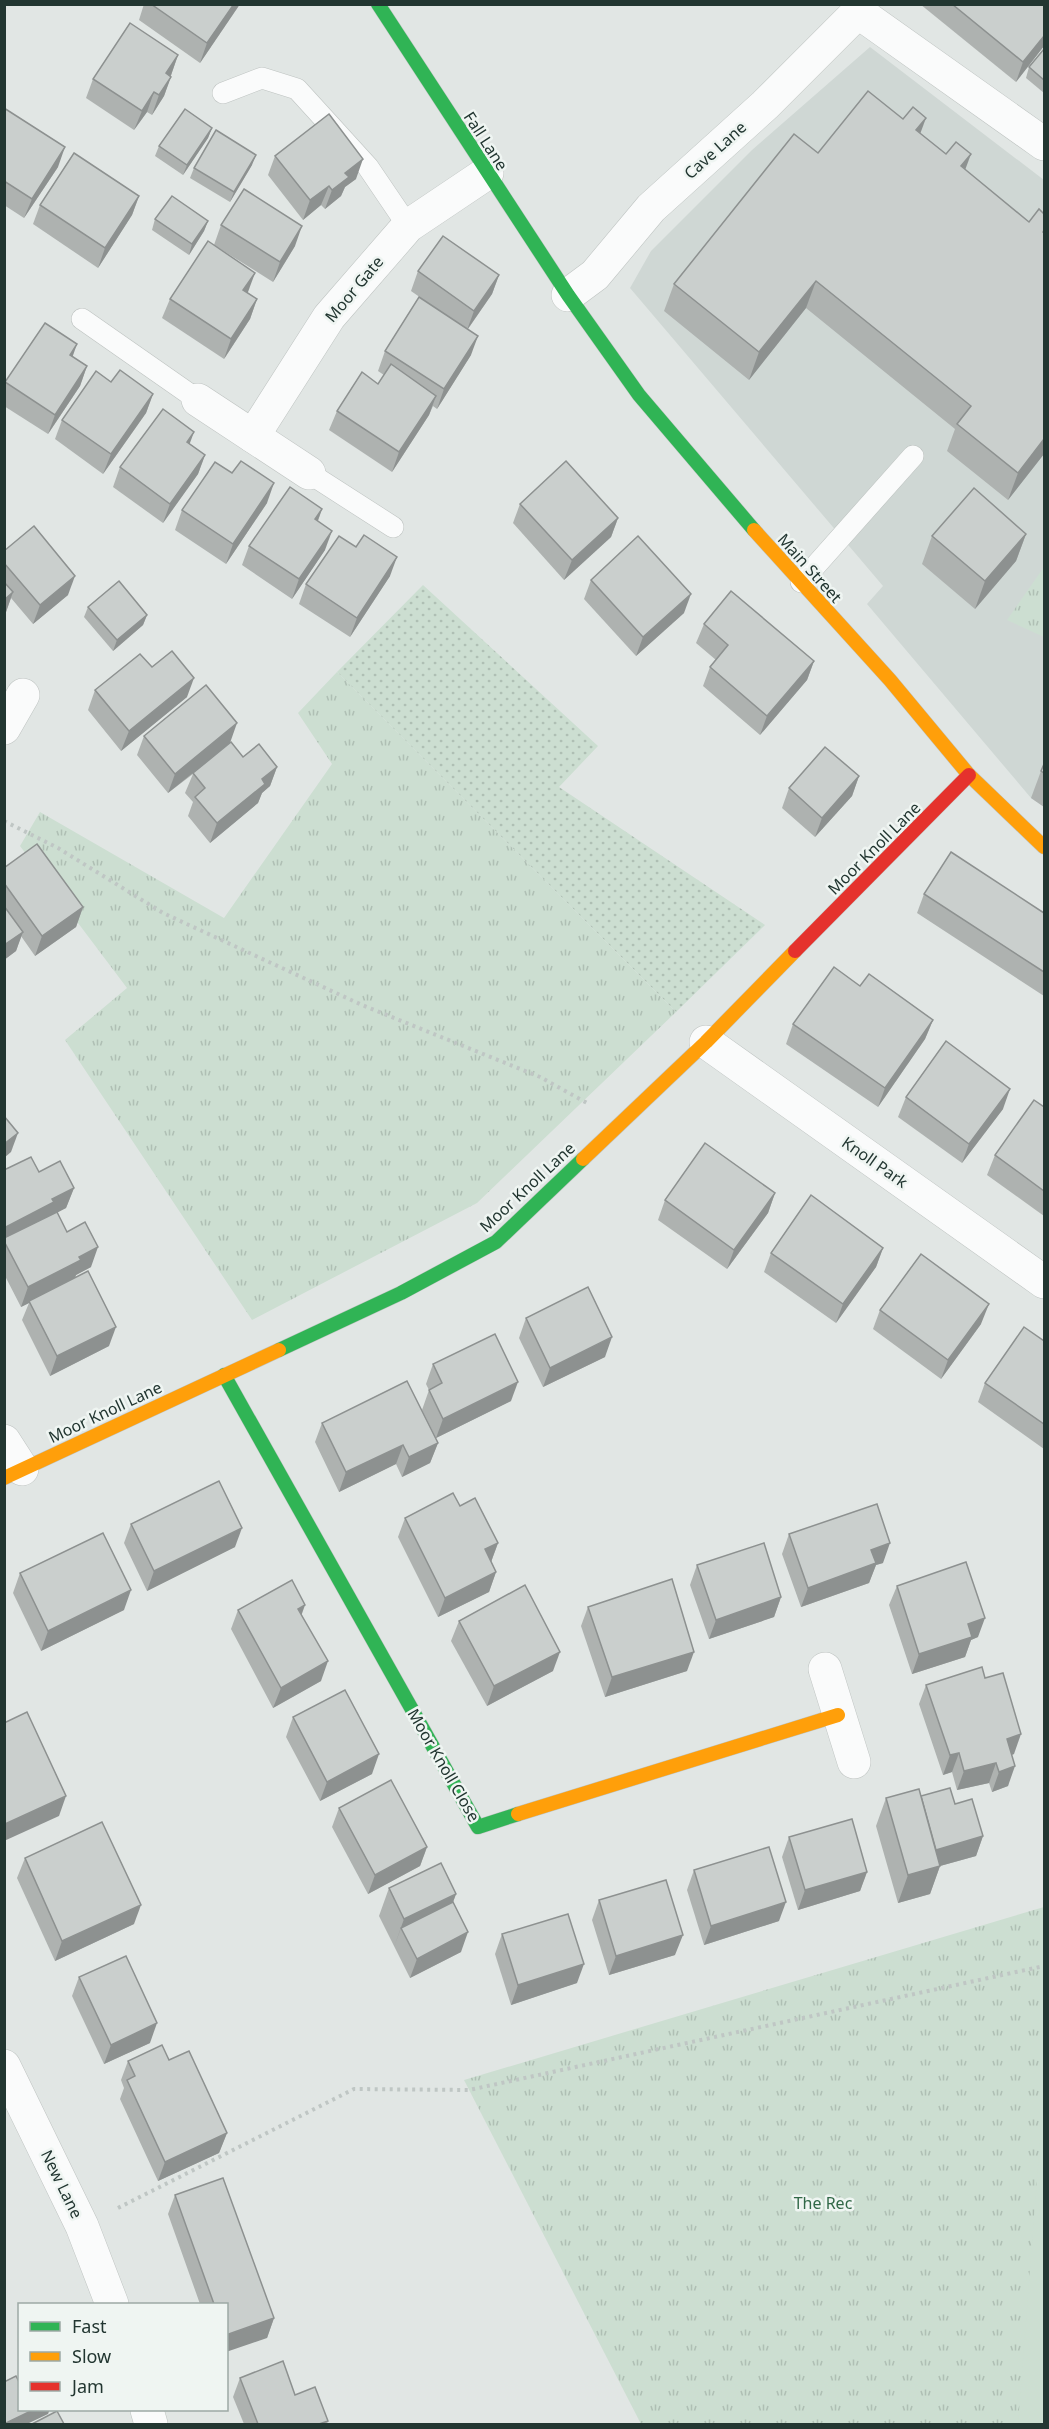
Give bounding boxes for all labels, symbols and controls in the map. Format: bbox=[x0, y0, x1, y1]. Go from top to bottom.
street label: Fall Lane bbox=[459, 107, 513, 175]
street label: Cave Lane bbox=[679, 116, 751, 184]
street label: Moor Gate bbox=[320, 251, 388, 327]
street label: Main Street bbox=[773, 529, 847, 608]
street label: Moor Knoll Lane bbox=[823, 797, 925, 899]
street label: Knoll Park bbox=[838, 1131, 913, 1193]
street label: Moor Knoll Lane bbox=[475, 1137, 579, 1237]
street label: Moor Knoll Lane bbox=[45, 1376, 165, 1448]
street label: Moor Knoll Close bbox=[403, 1704, 485, 1826]
street label: New Lane bbox=[36, 2146, 88, 2222]
park label: The Rec bbox=[794, 2192, 853, 2214]
legend bbox=[18, 2303, 228, 2411]
text: Fast bbox=[72, 2314, 107, 2338]
text: Slow bbox=[72, 2344, 111, 2368]
text: Jam bbox=[70, 2374, 104, 2398]

